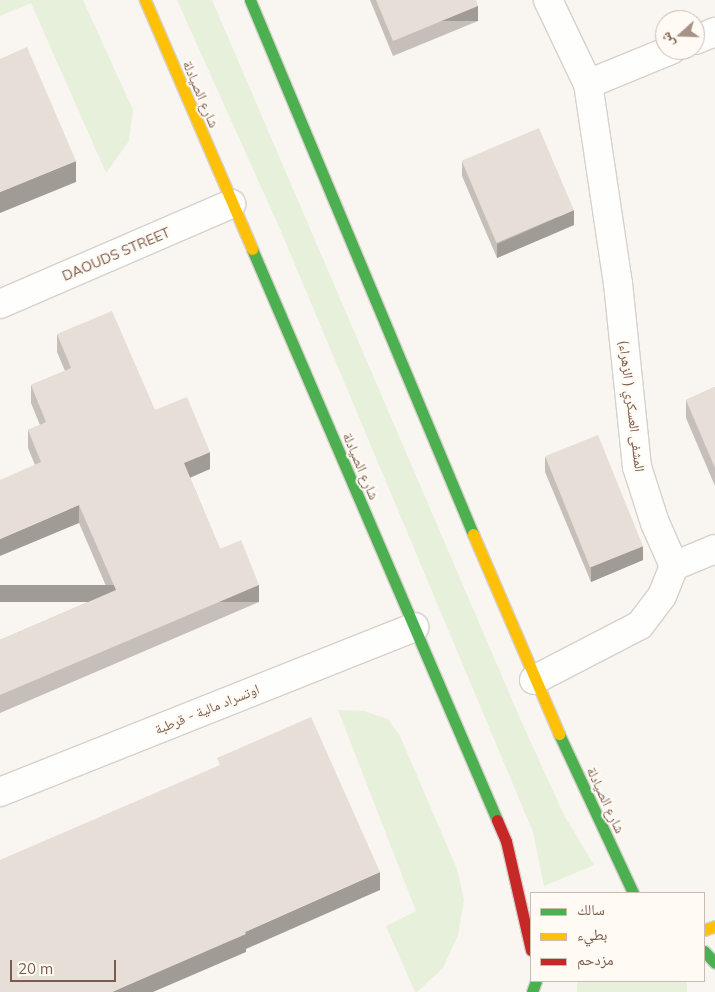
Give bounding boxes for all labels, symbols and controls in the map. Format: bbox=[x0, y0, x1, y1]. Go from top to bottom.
north arrow bbox=[655, 10, 705, 60]
text: ش bbox=[656, 30, 678, 50]
street label: شارع الصيادلة bbox=[179, 58, 223, 130]
street label: DAOUDS STREET bbox=[59, 224, 173, 284]
street label: المشفى العسكري ( الزهراء) bbox=[616, 339, 648, 473]
street label: شارع الصيادلة bbox=[339, 430, 383, 502]
street label: اوتسراد مالية - قرطبة bbox=[152, 680, 262, 738]
street label: شارع الصيادلة bbox=[583, 764, 629, 836]
legend bbox=[530, 892, 705, 982]
text: سالك bbox=[577, 900, 605, 919]
text: بطيء bbox=[577, 925, 607, 944]
scale bar bbox=[12, 950, 119, 982]
text: مزدحم bbox=[577, 950, 614, 969]
text: 20 m bbox=[18, 959, 53, 978]

